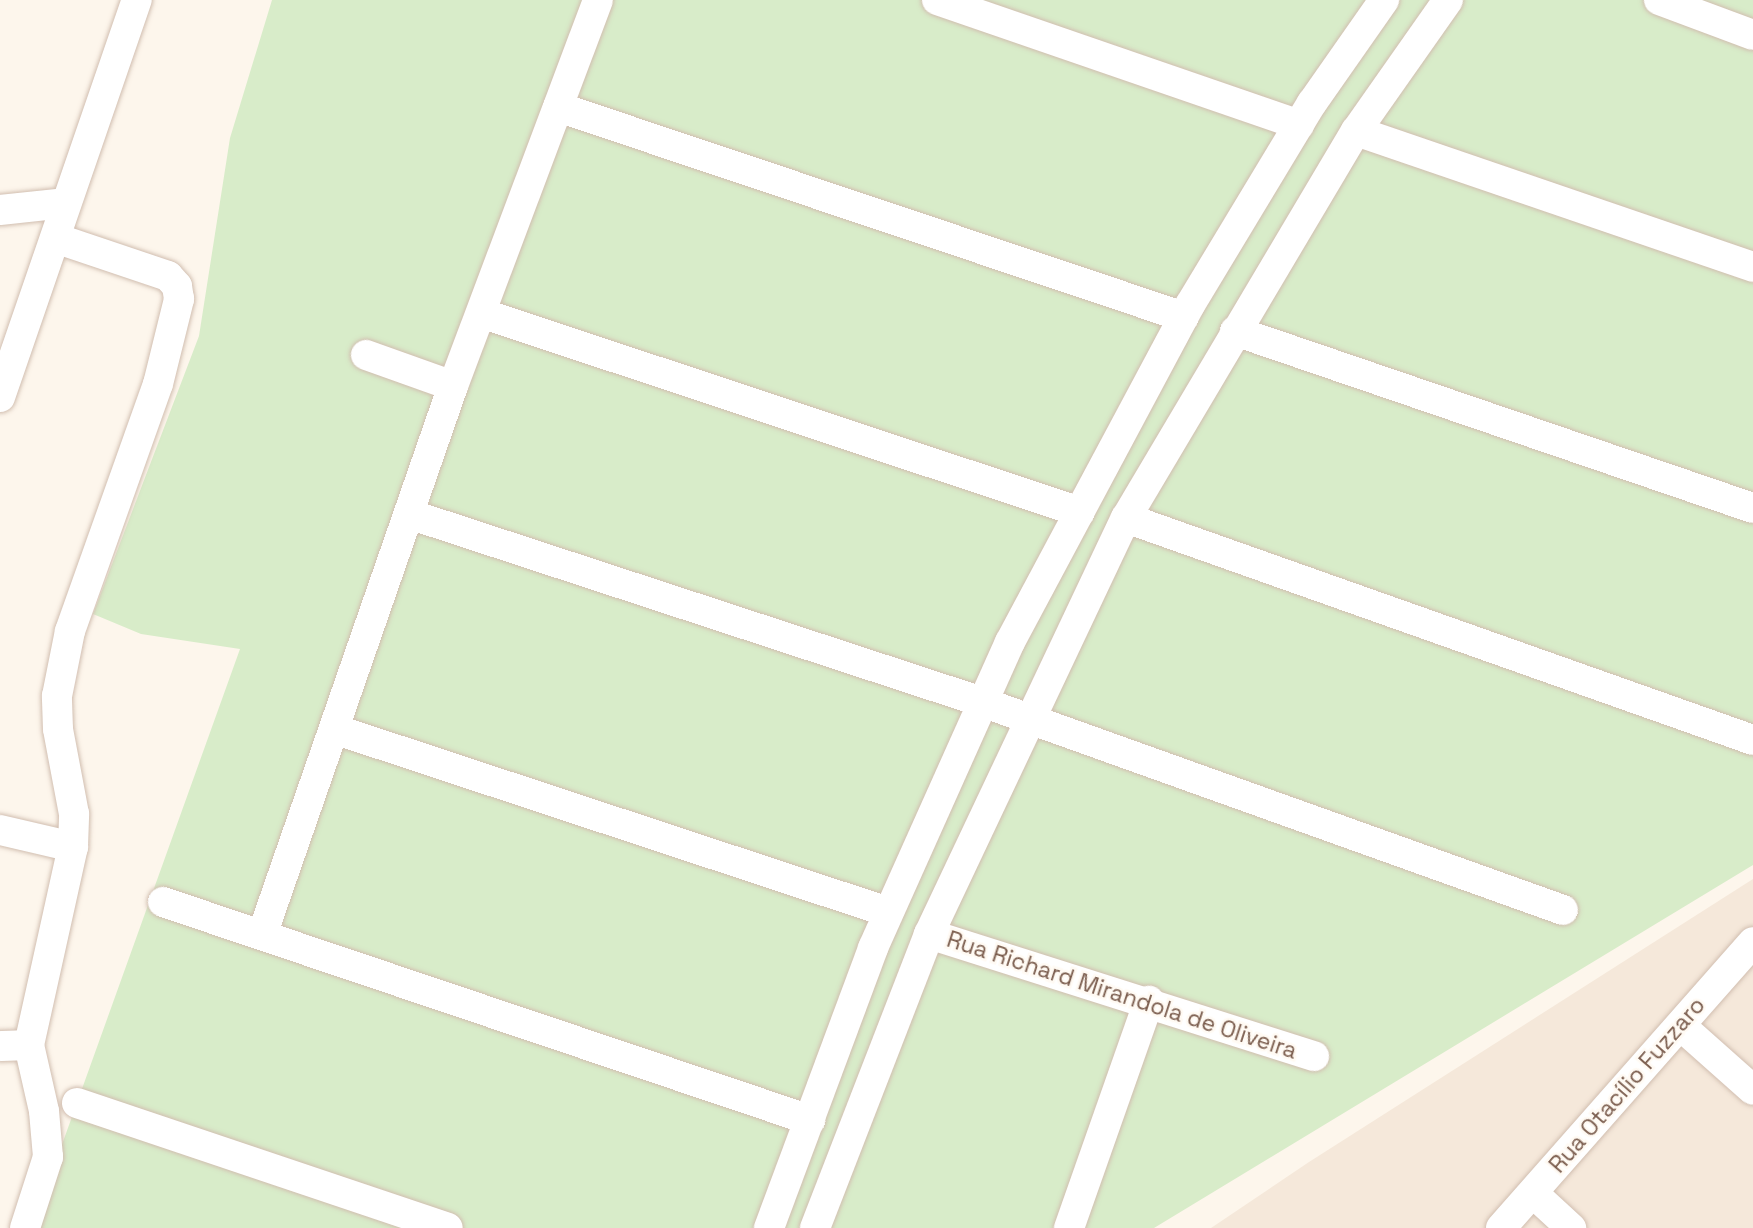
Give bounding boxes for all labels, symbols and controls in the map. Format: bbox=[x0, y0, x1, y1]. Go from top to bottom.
street label: Rua Richard Mirandola de Oliveira bbox=[943, 925, 1301, 1065]
street label: Rua Otacílio Fuzzaro bbox=[1543, 992, 1711, 1178]

